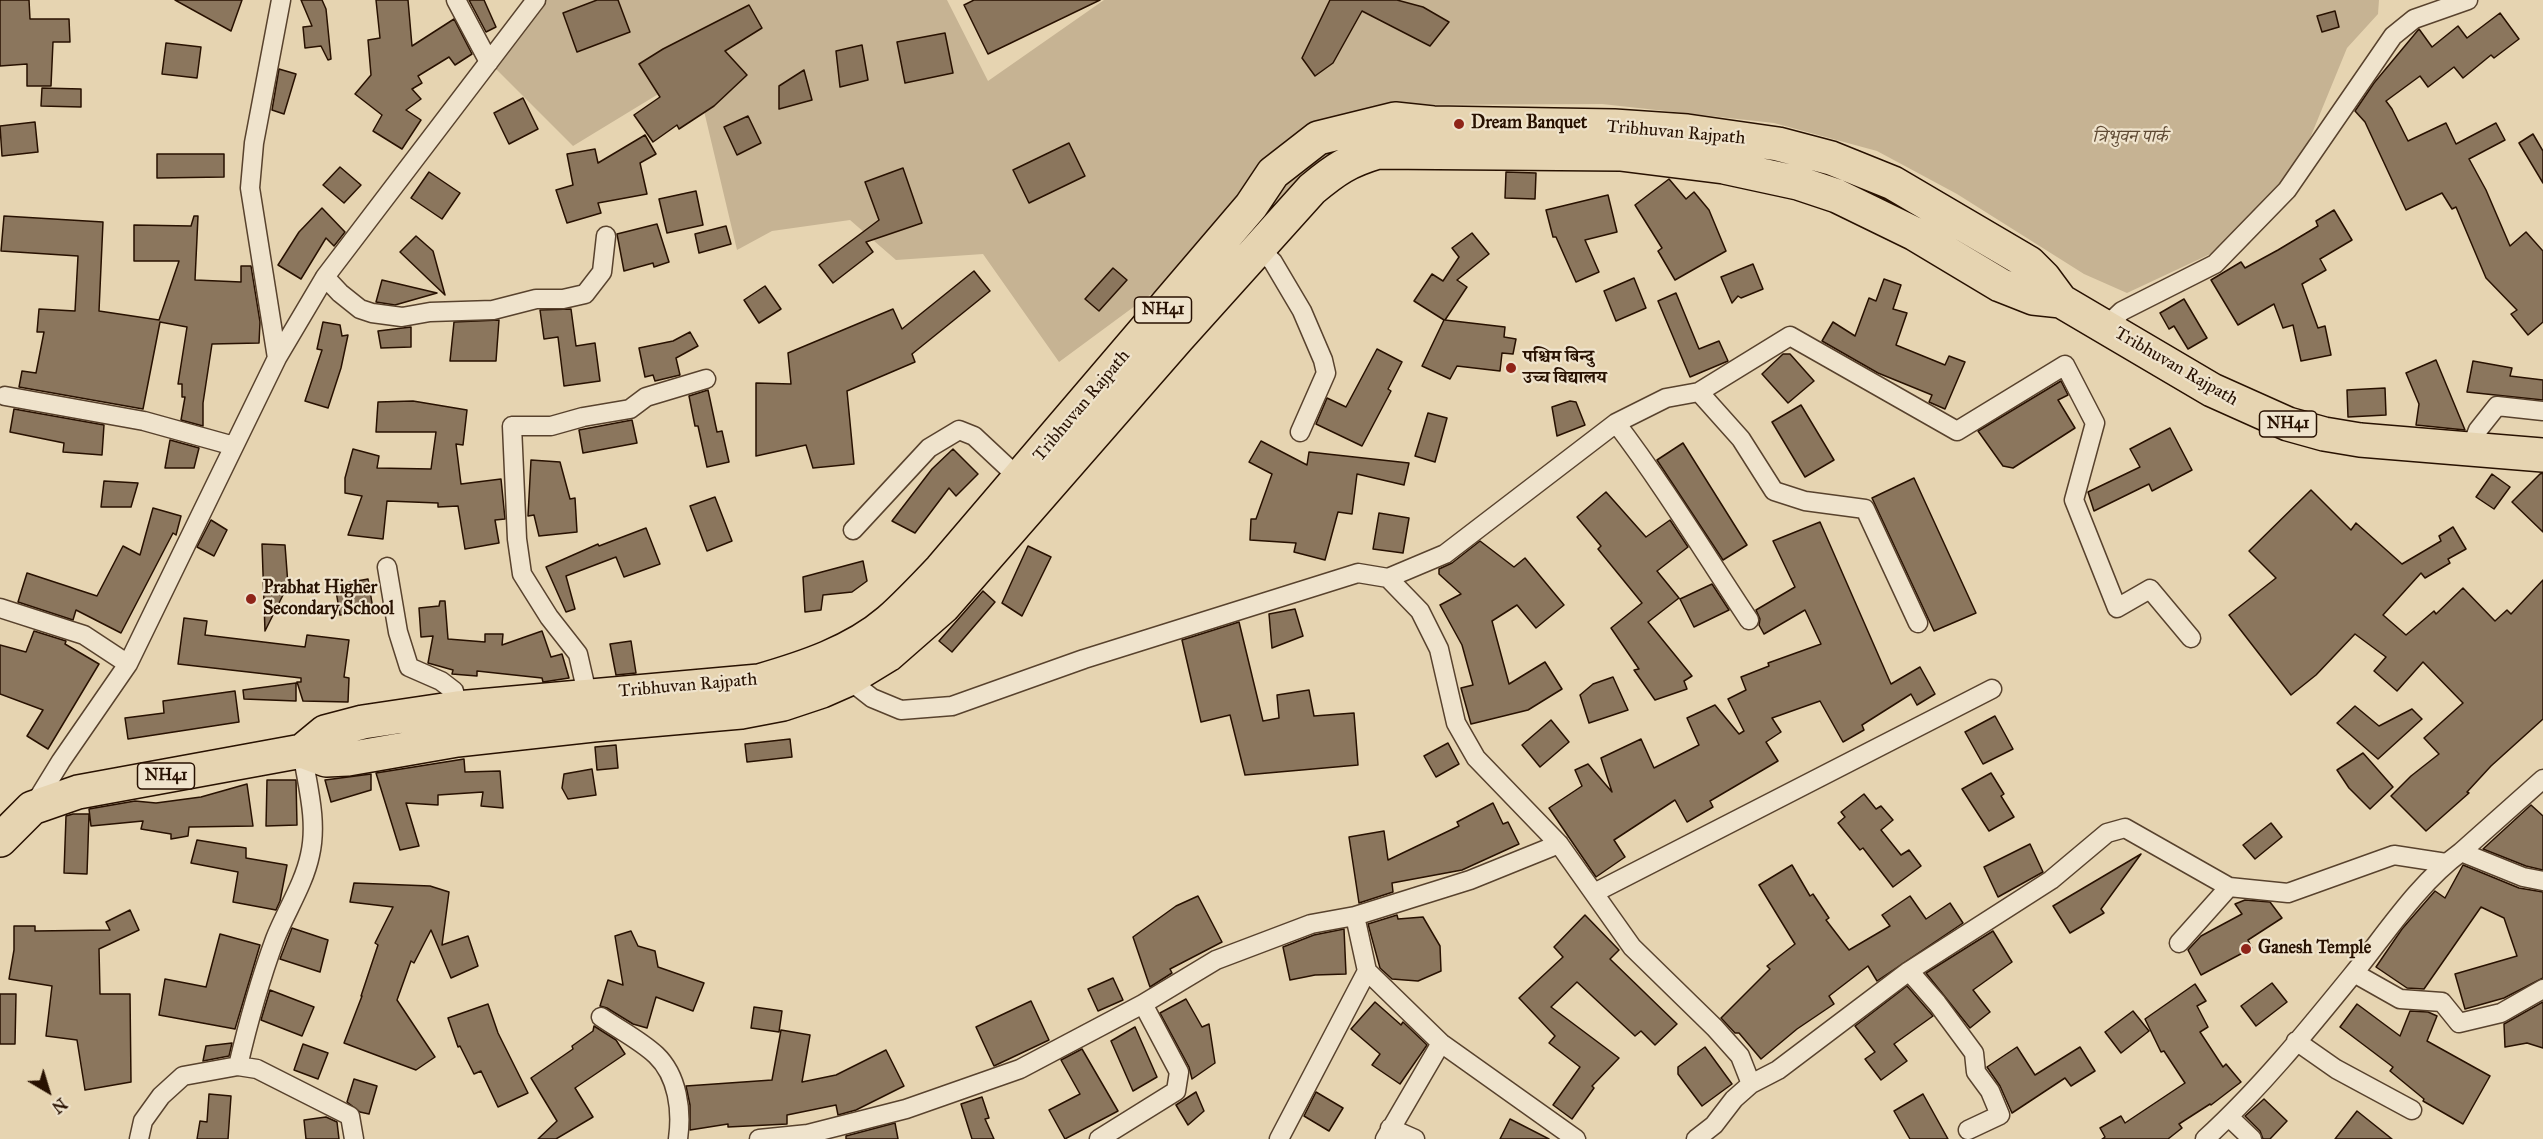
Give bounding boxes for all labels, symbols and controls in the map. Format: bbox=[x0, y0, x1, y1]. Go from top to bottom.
place label: Dream Banquet bbox=[1471, 113, 1587, 135]
street label: Tribhuvan Rajpath bbox=[1606, 116, 1746, 150]
marker: Dream Banquet bbox=[1452, 117, 1466, 131]
park label: त्रिभुवन पार्क bbox=[2092, 127, 2168, 149]
road number: NH41 bbox=[1134, 297, 1192, 323]
street label: Tribhuvan Rajpath bbox=[2110, 323, 2242, 411]
street label: Tribhuvan Rajpath bbox=[1029, 346, 1135, 466]
place label: पश्चिम बिन्दु उच्च विद्यालय bbox=[1523, 347, 1607, 389]
marker: पश्चिम बिन्दु उच्च विद्यालय bbox=[1504, 361, 1518, 375]
road number: NH41 bbox=[2260, 411, 2316, 437]
place label: Prabhat Higher Secondary School bbox=[263, 578, 394, 620]
marker: Prabhat Higher Secondary School bbox=[244, 592, 258, 606]
street label: Tribhuvan Rajpath bbox=[618, 669, 758, 703]
road number: NH41 bbox=[138, 763, 195, 789]
place label: Ganesh Temple bbox=[2258, 938, 2371, 960]
marker: Ganesh Temple bbox=[2239, 942, 2253, 956]
north arrow bbox=[18, 1061, 78, 1121]
text: N bbox=[48, 1094, 71, 1117]

